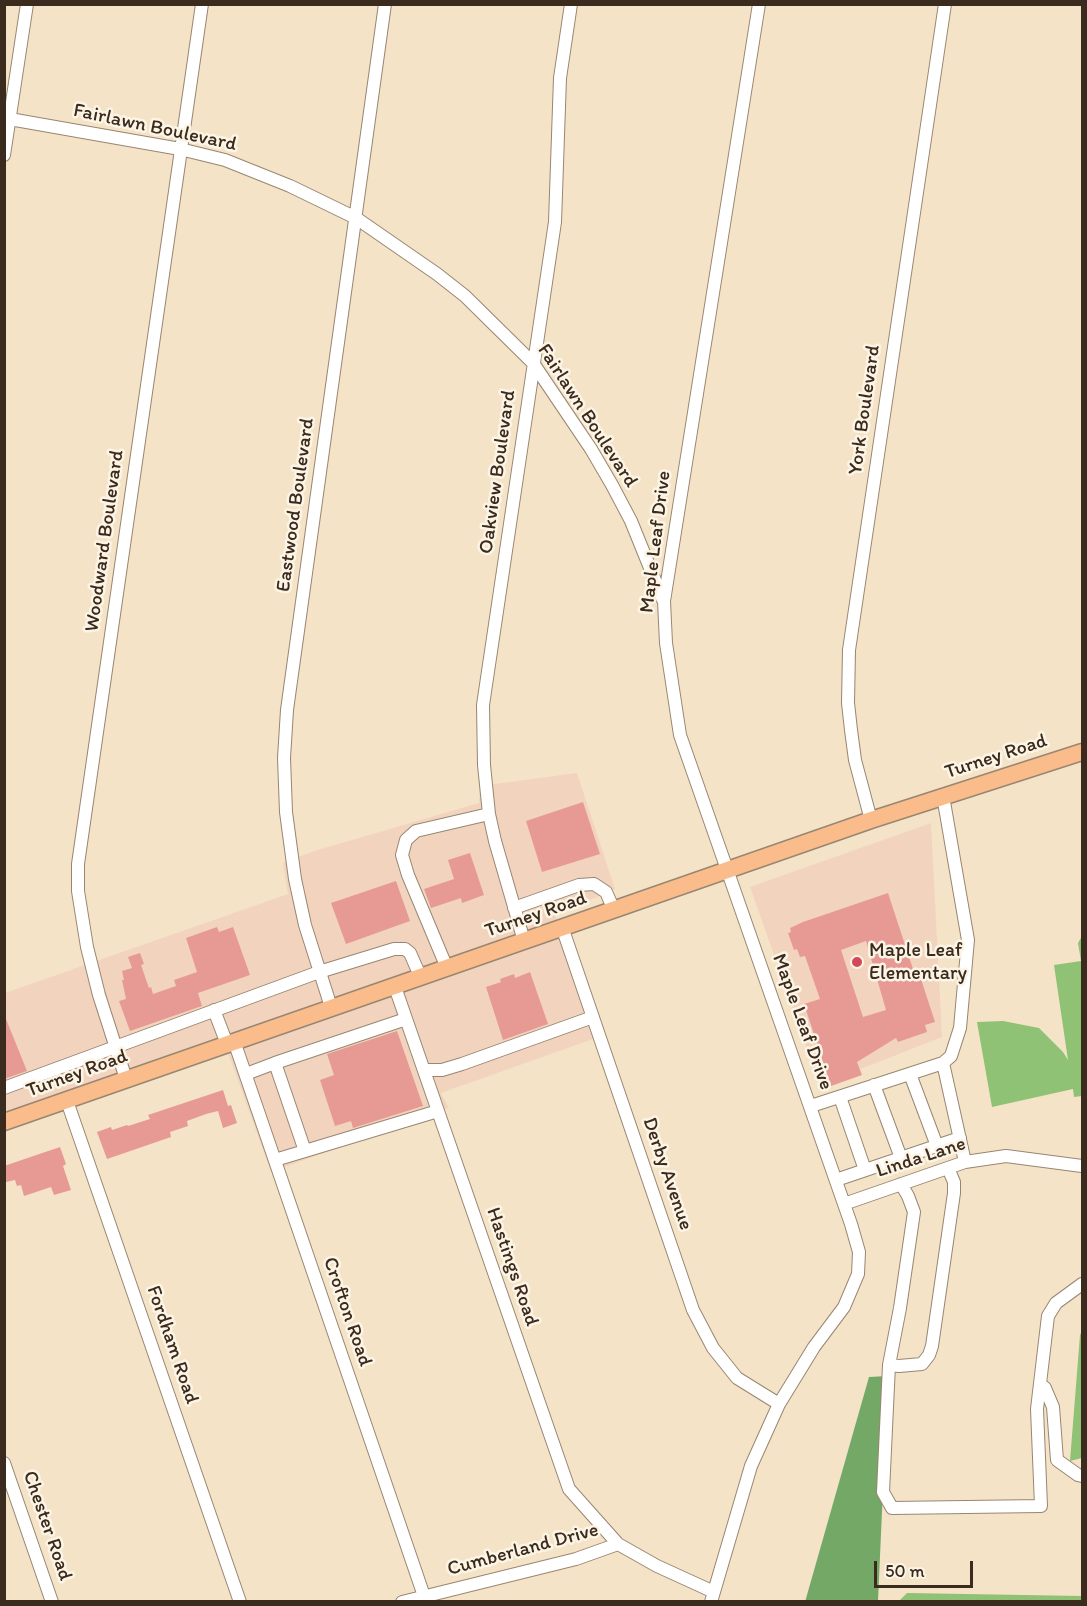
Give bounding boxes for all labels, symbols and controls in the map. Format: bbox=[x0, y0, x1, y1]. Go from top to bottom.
street label: Fairlawn Boulevard bbox=[71, 99, 239, 157]
street label: Fairlawn Boulevard bbox=[532, 340, 642, 492]
street label: York Boulevard bbox=[844, 343, 886, 477]
street label: Oakview Boulevard bbox=[475, 389, 521, 555]
street label: Eastwood Boulevard bbox=[272, 417, 320, 593]
street label: Woodward Boulevard bbox=[80, 449, 130, 633]
street label: Maple Leaf Drive bbox=[635, 470, 677, 614]
street label: Turney Road bbox=[942, 729, 1050, 785]
street label: Turney Road bbox=[482, 886, 590, 944]
place label: Maple Leaf Elementary bbox=[869, 939, 967, 986]
street label: Maple Leaf Drive bbox=[766, 951, 838, 1093]
marker: Maple Leaf Elementary bbox=[850, 955, 864, 969]
street label: Turney Road bbox=[23, 1045, 131, 1103]
street label: Derby Avenue bbox=[637, 1114, 697, 1234]
street label: Linda Lane bbox=[873, 1132, 969, 1184]
street label: Hastings Road bbox=[480, 1205, 544, 1329]
street label: Crofton Road bbox=[317, 1254, 377, 1370]
street label: Fordham Road bbox=[141, 1283, 203, 1407]
street label: Chester Road bbox=[17, 1468, 77, 1584]
street label: Cumberland Drive bbox=[445, 1518, 601, 1582]
scale bar bbox=[877, 1549, 976, 1587]
text: 50 m bbox=[885, 1560, 925, 1582]

